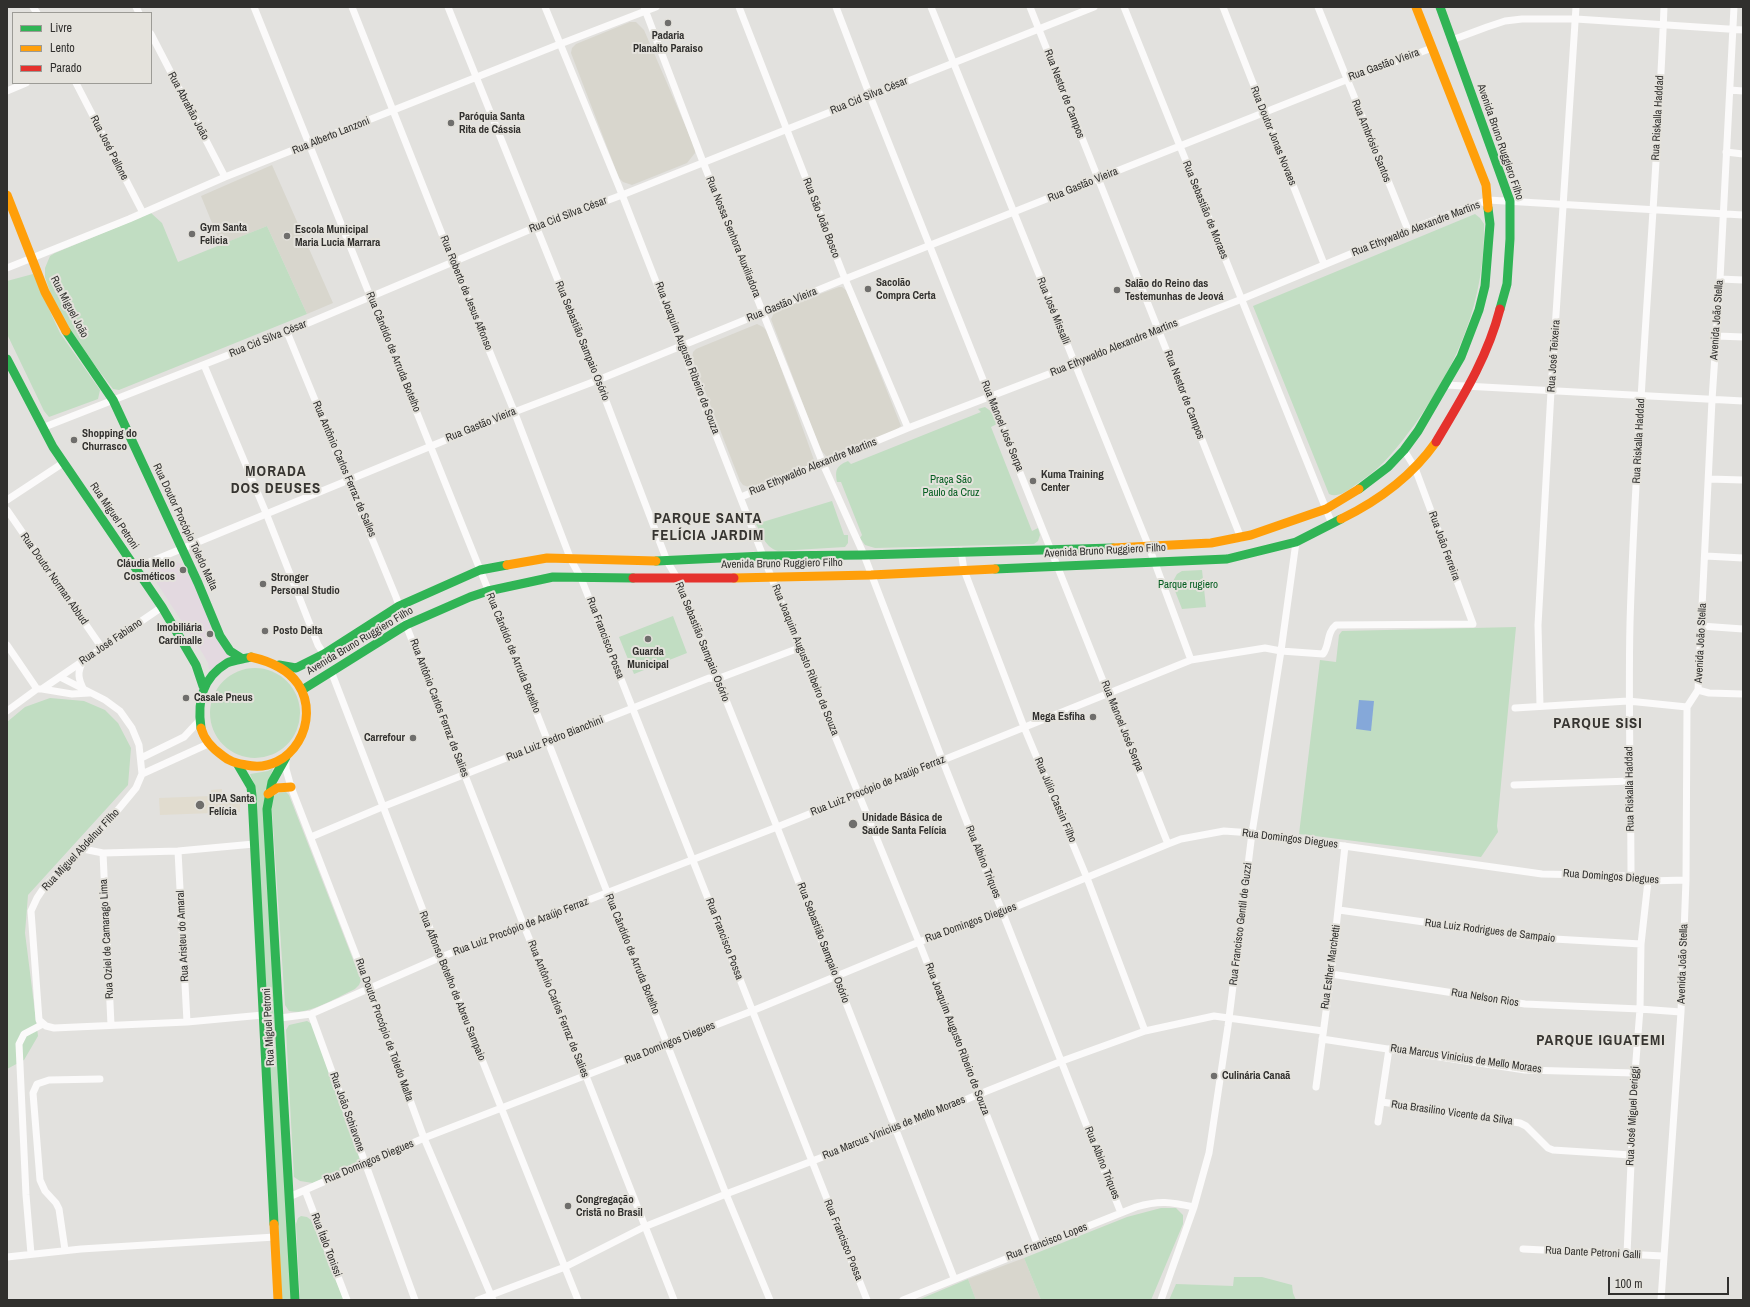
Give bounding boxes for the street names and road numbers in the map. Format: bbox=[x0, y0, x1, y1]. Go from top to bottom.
street label: Rua Gastão Vieira bbox=[1347, 46, 1421, 84]
street label: Rua Nestor de Campos bbox=[1041, 48, 1087, 140]
street label: Rua Abrahão João bbox=[165, 70, 211, 142]
street label: Rua Cid Silva César bbox=[828, 74, 910, 118]
street label: Rua Riskalla Haddad bbox=[1649, 75, 1667, 161]
street label: Avenida Bruno Ruggiero Filho bbox=[1474, 82, 1526, 202]
street label: Rua Doutor Jonas Novaes bbox=[1247, 84, 1299, 188]
street label: Rua Ambrósio Santos bbox=[1348, 98, 1394, 184]
street label: Rua José Pallone bbox=[87, 114, 131, 182]
street label: Rua Alberto Lanzoni bbox=[290, 114, 372, 158]
street label: Rua Sebastião de Moraes bbox=[1179, 159, 1231, 261]
street label: Rua Gastão Vieira bbox=[1046, 165, 1120, 205]
street label: Rua Nossa Senhora Auxiliadora bbox=[703, 175, 763, 299]
street label: Rua São João Bosco bbox=[800, 176, 842, 260]
street label: Rua Cid Silva César bbox=[527, 194, 609, 236]
street label: Rua Ethywaldo Alexandre Martins bbox=[1350, 198, 1482, 260]
street label: Rua Roberto de Jesus Affonso bbox=[437, 234, 495, 352]
street label: Rua Miguel João bbox=[47, 274, 91, 340]
street label: Rua José Missalli bbox=[1034, 276, 1072, 346]
street label: Rua Sebastião Sampaio Osório bbox=[552, 279, 612, 403]
street label: Rua Joaquim Augusto Ribeiro de Souza bbox=[652, 280, 722, 436]
street label: Avenida João Stella bbox=[1708, 280, 1726, 360]
street label: Rua Gastão Vieira bbox=[745, 285, 819, 325]
street label: Rua Cândido de Arruda Botelho bbox=[363, 290, 423, 414]
street label: Rua Ethywaldo Alexandre Martins bbox=[1048, 316, 1180, 380]
street label: Rua Cid Silva César bbox=[227, 317, 309, 361]
street label: Rua José Teixeira bbox=[1545, 319, 1563, 393]
street label: Rua Nestor de Campos bbox=[1161, 349, 1207, 441]
street label: Rua Manoel José Serpa bbox=[978, 379, 1026, 473]
street label: Rua Riskalla Haddad bbox=[1630, 398, 1648, 484]
street label: Rua Antônio Carlos Ferraz de Salles bbox=[309, 399, 379, 539]
street label: Rua Gastão Vieira bbox=[444, 405, 518, 445]
street label: Rua Ethywaldo Alexandre Martins bbox=[747, 435, 879, 499]
street label: Rua Doutor Procópio Toledo Malta bbox=[150, 462, 220, 592]
street label: Rua Miguel Petroni bbox=[87, 480, 141, 552]
street label: Rua João Ferreira bbox=[1425, 510, 1463, 582]
street label: Rua Doutor Norman Abbud bbox=[17, 530, 91, 628]
street label: Avenida Bruno Ruggiero Filho bbox=[1044, 541, 1166, 561]
street label: Avenida Bruno Ruggiero Filho bbox=[721, 556, 843, 572]
street label: Rua Sebastião Sampaio Osório bbox=[672, 580, 732, 704]
street label: Rua Joaquim Augusto Ribeiro de Souza bbox=[769, 582, 841, 738]
street label: Rua Cândido de Arruda Botelho bbox=[483, 591, 543, 715]
street label: Rua Francisco Possa bbox=[583, 595, 627, 681]
street label: Avenida João Stella bbox=[1692, 603, 1710, 683]
street label: Avenida Bruno Ruggiero Filho bbox=[304, 604, 416, 678]
street label: Rua José Fabiano bbox=[77, 616, 145, 668]
street label: Rua Antônio Carlos Ferraz de Salies bbox=[407, 637, 471, 779]
street label: Rua Manoel José Serpa bbox=[1098, 679, 1146, 773]
street label: Rua Luiz Pedro Bianchini bbox=[505, 714, 605, 764]
street label: Rua Riskalla Haddad bbox=[1623, 746, 1637, 832]
street label: Rua Luiz Procópio de Araújo Ferraz bbox=[809, 753, 947, 819]
street label: Rua Júlio Cassin Filho bbox=[1031, 755, 1079, 845]
street label: Rua Miguel Abdelnur Filho bbox=[40, 806, 122, 894]
street label: Rua Albino Triques bbox=[962, 824, 1004, 900]
street label: Rua Domingos Diegues bbox=[1241, 827, 1339, 851]
street label: Rua Francisco Gentil de Guzzi bbox=[1227, 862, 1255, 986]
street label: Rua Domingos Diegues bbox=[1563, 867, 1659, 887]
street label: Rua Oziel de Camarago Lima bbox=[97, 879, 117, 999]
street label: Rua Sebastião Sampaio Osório bbox=[794, 881, 852, 1005]
street label: Rua Aristeu do Amaral bbox=[174, 890, 192, 982]
street label: Rua Cândido de Arruda Botelho bbox=[602, 892, 662, 1016]
street label: Rua Luiz Procópio de Araújo Ferraz bbox=[451, 895, 591, 959]
street label: Rua Francisco Possa bbox=[702, 896, 746, 982]
street label: Rua Domingos Diegues bbox=[924, 900, 1018, 946]
street label: Rua Affonso Botelho de Abreu Sampaio bbox=[416, 909, 488, 1063]
street label: Rua Luiz Rodrigues de Sampaio bbox=[1424, 916, 1556, 946]
street label: Rua Esther Marchetti bbox=[1319, 924, 1343, 1010]
street label: Avenida João Stella bbox=[1675, 924, 1691, 1004]
street label: Rua Antônio Carlos Ferraz de Salies bbox=[524, 938, 592, 1080]
street label: Rua Doutor Procópio de Toledo Malta bbox=[352, 957, 416, 1103]
street label: Rua Joaquim Augusto Ribeiro de Souza bbox=[922, 961, 992, 1117]
street label: Rua Nelson Rios bbox=[1450, 986, 1520, 1010]
street label: Rua Miguel Petroni bbox=[260, 988, 278, 1066]
street label: Rua Domingos Diegues bbox=[623, 1019, 717, 1067]
street label: Rua Marcus Vinicius de Mello Moraes bbox=[1389, 1042, 1543, 1076]
street label: Rua José Miguel Deriggi bbox=[1624, 1066, 1642, 1166]
street label: Rua João Schiavone bbox=[326, 1070, 368, 1154]
street label: Rua Marcus Vinicius de Mello Moraes bbox=[821, 1093, 967, 1163]
street label: Rua Brasilino Vicente da Silva bbox=[1390, 1098, 1514, 1128]
street label: Rua Albino Triques bbox=[1081, 1125, 1123, 1201]
street label: Rua Domingos Diegues bbox=[322, 1137, 416, 1187]
street label: Rua Francisco Possa bbox=[821, 1198, 865, 1282]
street label: Rua Ítalo Tonissi bbox=[308, 1211, 344, 1279]
street label: Rua Francisco Lopes bbox=[1005, 1220, 1089, 1264]
street label: Rua Dante Petroni Galli bbox=[1545, 1244, 1641, 1262]

